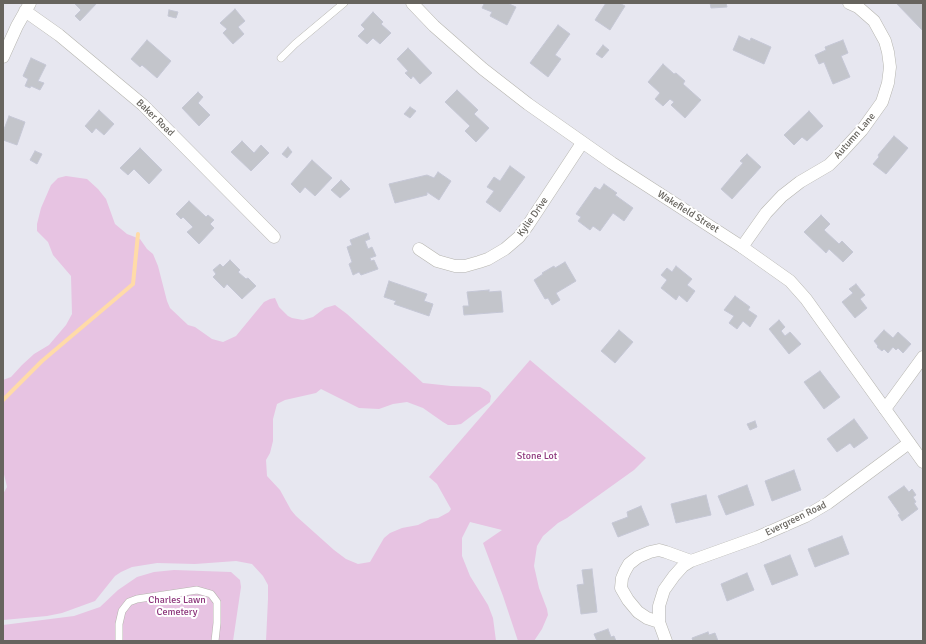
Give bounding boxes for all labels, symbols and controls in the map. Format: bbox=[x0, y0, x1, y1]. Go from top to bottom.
street label: Baker Road bbox=[133, 97, 177, 139]
street label: Autumn Lane bbox=[832, 111, 878, 161]
street label: Wakefield Street bbox=[655, 188, 721, 236]
street label: Kylie Drive bbox=[515, 195, 551, 239]
park label: Stone Lot bbox=[517, 450, 557, 462]
street label: Evergreen Road bbox=[764, 499, 828, 539]
park label: Charles Lawn Cemetery bbox=[148, 594, 206, 618]

